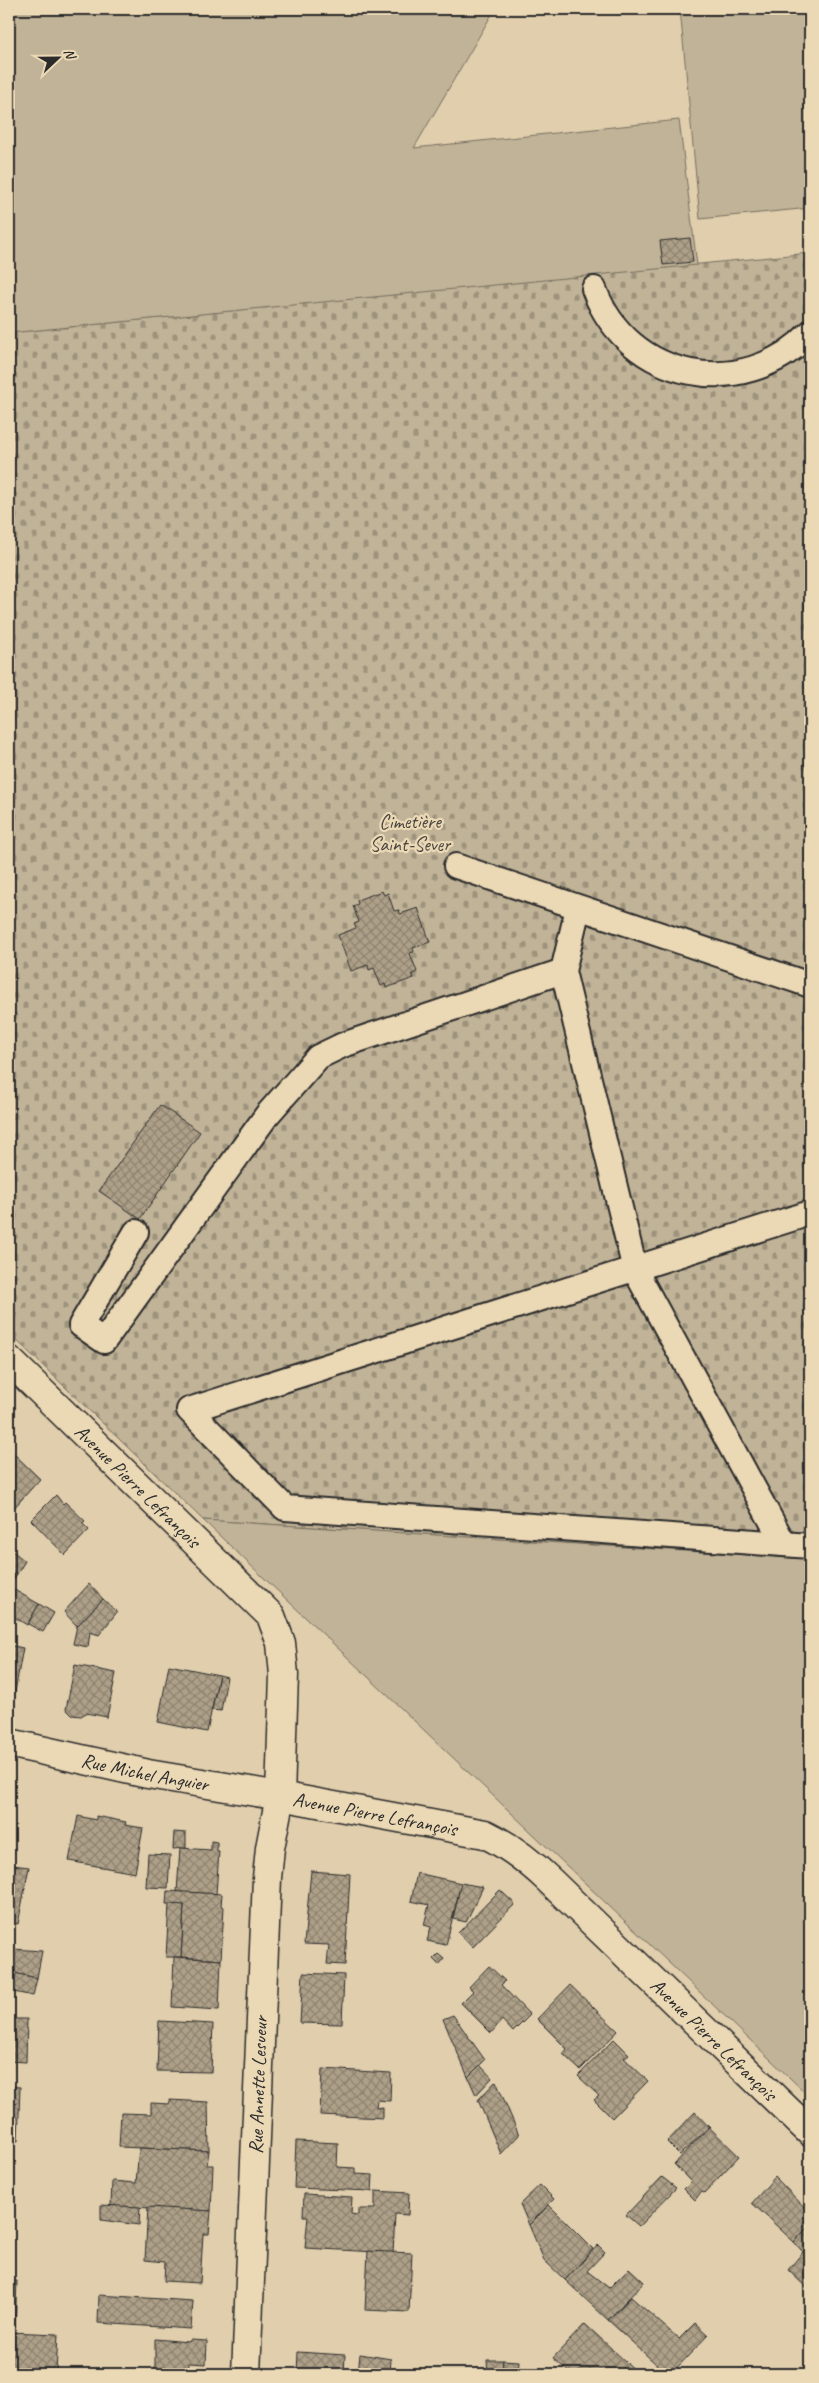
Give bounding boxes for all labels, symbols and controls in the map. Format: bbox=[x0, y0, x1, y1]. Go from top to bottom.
north arrow bbox=[32, 32, 82, 82]
text: N bbox=[60, 46, 80, 63]
park label: Cimetière Saint-Sever bbox=[370, 809, 452, 857]
street label: Avenue Pierre Lefrançois bbox=[70, 1419, 207, 1554]
street label: Rue Michel Anguier bbox=[79, 1747, 212, 1797]
street label: Avenue Pierre Lefrançois bbox=[291, 1786, 461, 1841]
street label: Avenue Pierre Lefrançois bbox=[645, 1972, 784, 2107]
street label: Rue Annette Lesueur bbox=[243, 2014, 273, 2154]

